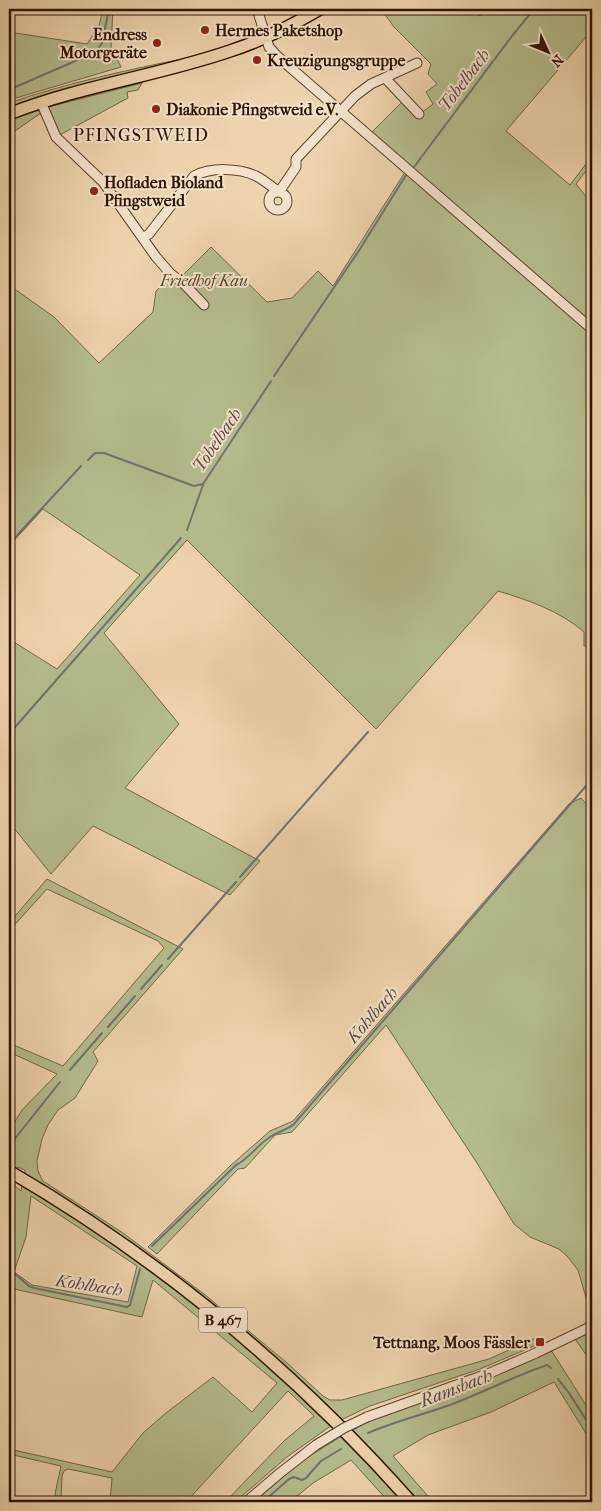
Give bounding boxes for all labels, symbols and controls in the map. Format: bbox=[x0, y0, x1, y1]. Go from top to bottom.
place label: Hermes Paketshop bbox=[215, 21, 343, 41]
marker: Hermes Paketshop bbox=[199, 24, 211, 36]
place label: Endress Motorgeräte bbox=[59, 25, 147, 63]
north arrow bbox=[524, 28, 574, 78]
marker: Endress Motorgeräte bbox=[151, 37, 163, 49]
water label: Tobelbach bbox=[434, 45, 494, 115]
place label: Kreuzigungsgruppe bbox=[267, 51, 406, 71]
text: N bbox=[547, 51, 567, 71]
marker: Kreuzigungsgruppe bbox=[251, 54, 263, 66]
place label: Diakonie Pfingstweid e.V. bbox=[166, 100, 338, 120]
marker: Diakonie Pfingstweid e.V. bbox=[150, 103, 162, 115]
district label: PFINGSTWEID bbox=[73, 125, 209, 146]
place label: Hofladen Bioland Pfingstweid bbox=[104, 173, 225, 211]
marker: Hofladen Bioland Pfingstweid bbox=[88, 185, 100, 197]
park label: Friedhof Kau bbox=[159, 271, 248, 290]
water label: Tobelbach bbox=[189, 405, 246, 476]
water label: Kohlbach bbox=[341, 983, 402, 1049]
water label: Kohlbach bbox=[52, 1270, 124, 1301]
road number: B 467 bbox=[199, 1308, 247, 1332]
place label: Tettnang, Moos Fässler bbox=[372, 1333, 531, 1353]
marker: Tettnang, Moos Fässler bbox=[534, 1336, 546, 1348]
water label: Ramsbach bbox=[416, 1365, 495, 1412]

